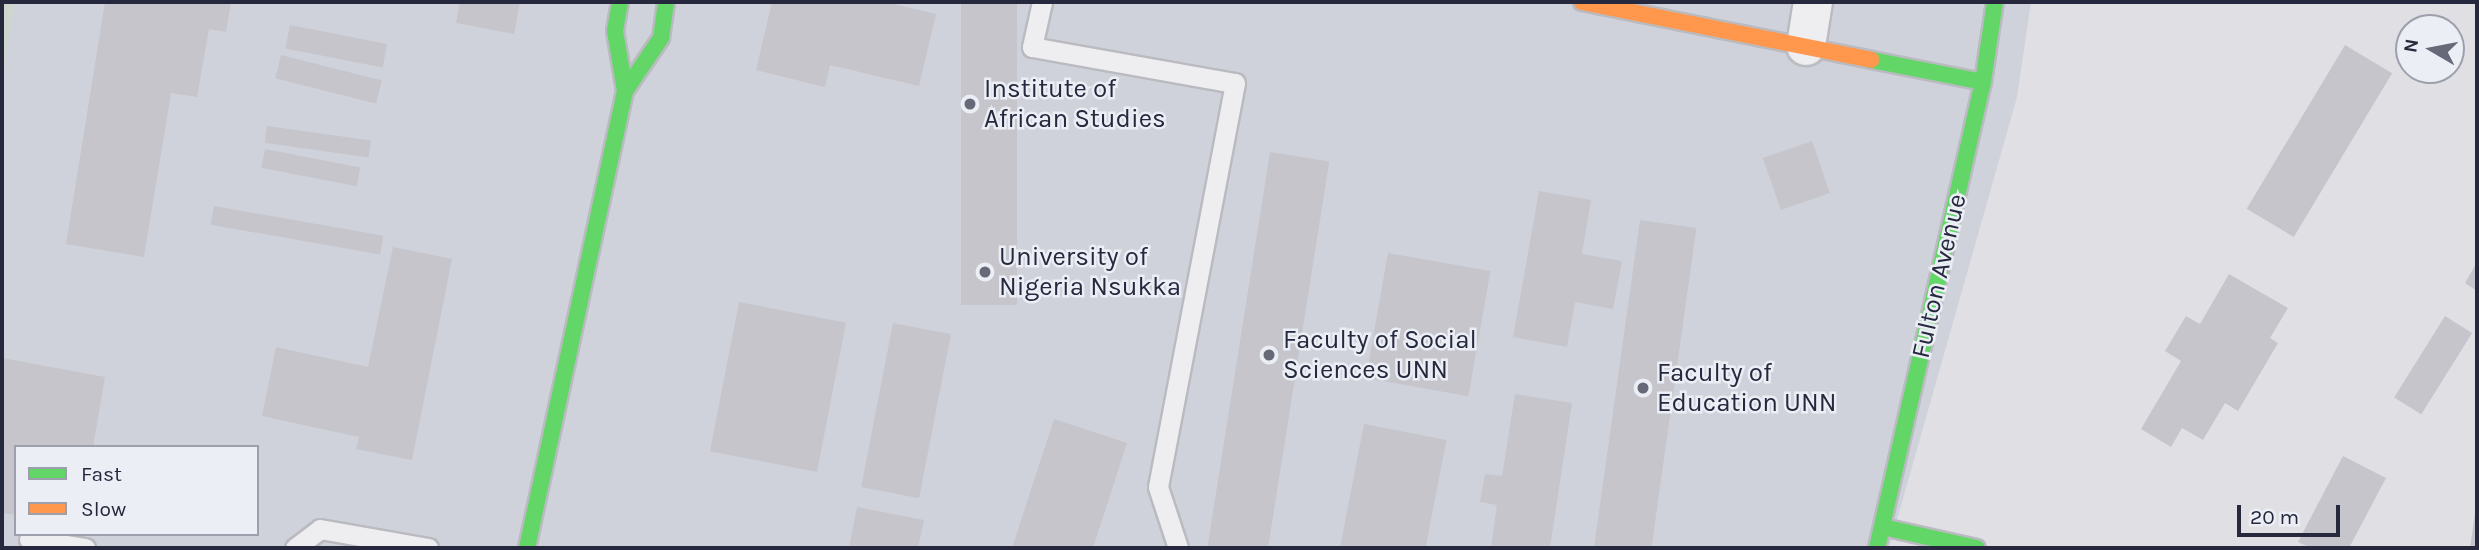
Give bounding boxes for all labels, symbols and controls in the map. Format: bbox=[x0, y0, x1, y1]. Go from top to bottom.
north arrow bbox=[2395, 14, 2465, 84]
text: N bbox=[2399, 37, 2423, 54]
place label: Institute of African Studies bbox=[984, 73, 1166, 134]
marker: Institute of African Studies bbox=[962, 96, 978, 112]
street label: Fulton Avenue bbox=[1905, 191, 1973, 361]
place label: University of Nigeria Nsukka bbox=[999, 241, 1181, 302]
marker: University of Nigeria Nsukka bbox=[977, 264, 993, 280]
place label: Faculty of Social Sciences UNN bbox=[1283, 324, 1477, 386]
marker: Faculty of Social Sciences UNN bbox=[1261, 347, 1277, 363]
place label: Faculty of Education UNN bbox=[1657, 357, 1837, 418]
marker: Faculty of Education UNN bbox=[1635, 380, 1651, 396]
legend bbox=[14, 445, 259, 536]
text: Fast bbox=[81, 462, 122, 486]
scale bar bbox=[2241, 490, 2344, 534]
text: Slow bbox=[81, 497, 126, 521]
text: 20 m bbox=[2250, 505, 2299, 529]

